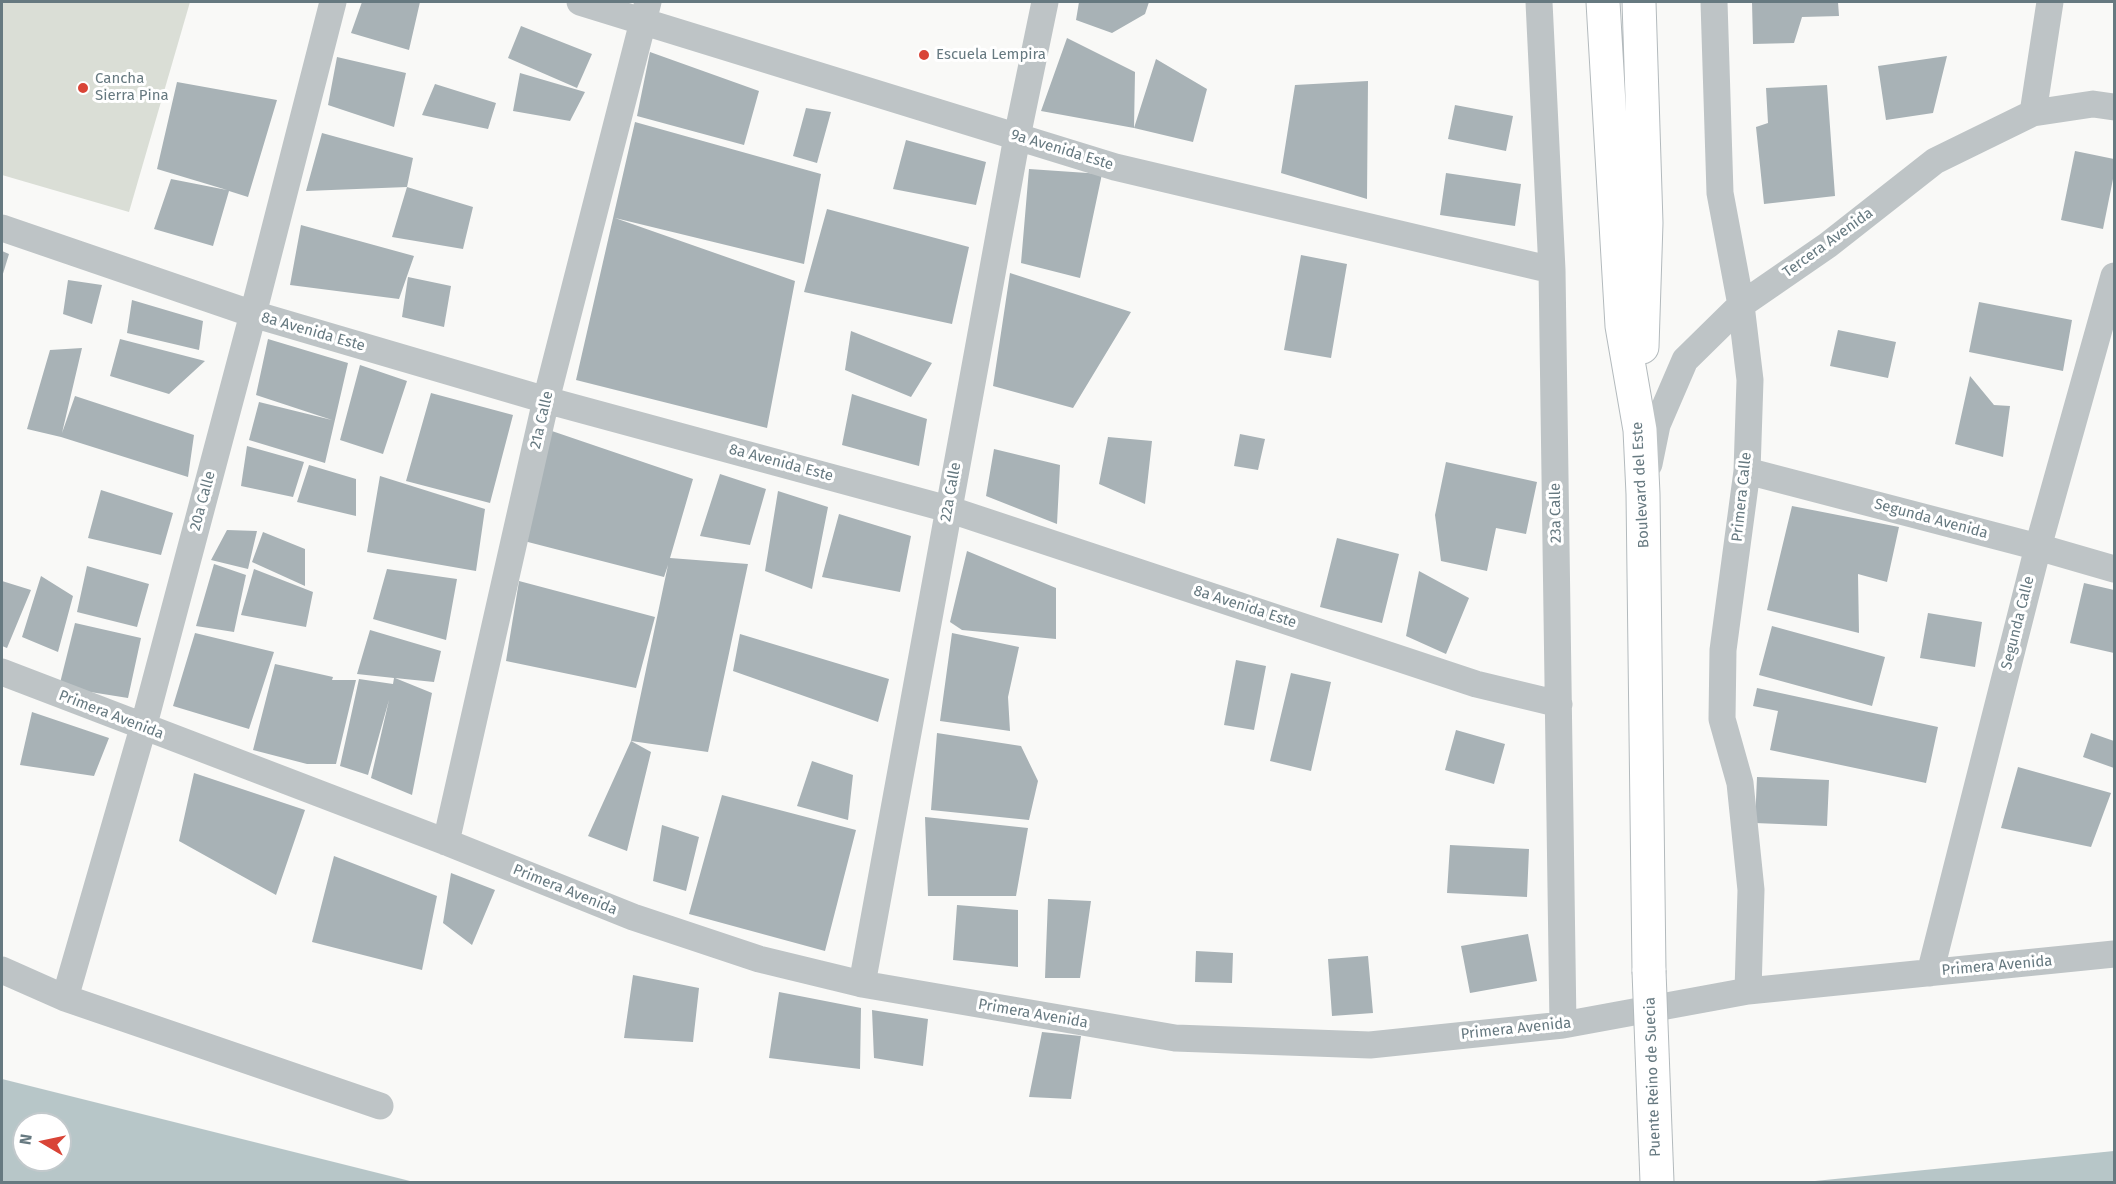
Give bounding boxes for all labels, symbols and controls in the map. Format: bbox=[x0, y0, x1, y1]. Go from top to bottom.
place label: Escuela Lempira bbox=[936, 46, 1046, 64]
marker: Escuela Lempira bbox=[917, 48, 931, 62]
place label: Cancha Sierra Pina bbox=[95, 70, 169, 105]
marker: Cancha Sierra Pina bbox=[76, 81, 90, 95]
street label: 9a Avenida Este bbox=[1008, 126, 1116, 174]
street label: Tercera Avenida bbox=[1779, 204, 1877, 282]
street label: 8a Avenida Este bbox=[259, 309, 367, 355]
street label: 21a Calle bbox=[527, 389, 557, 451]
street label: Boulevard del Este bbox=[1629, 421, 1653, 549]
street label: 8a Avenida Este bbox=[727, 440, 835, 486]
street label: Primera Calle bbox=[1728, 451, 1756, 543]
street label: 22a Calle bbox=[937, 461, 965, 523]
street label: 20a Calle bbox=[186, 469, 220, 533]
street label: 23a Calle bbox=[1546, 483, 1566, 543]
street label: Segunda Avenida bbox=[1872, 495, 1990, 543]
street label: Segunda Calle bbox=[1998, 574, 2038, 672]
street label: 8a Avenida Este bbox=[1191, 582, 1299, 632]
street label: Primera Avenida bbox=[56, 687, 166, 743]
street label: Primera Avenida bbox=[510, 861, 620, 919]
street label: Primera Avenida bbox=[1941, 952, 2053, 980]
street label: Primera Avenida bbox=[977, 995, 1089, 1033]
street label: Puente Reino de Suecia bbox=[1641, 997, 1665, 1157]
street label: Primera Avenida bbox=[1460, 1014, 1572, 1044]
north arrow bbox=[12, 1112, 72, 1172]
text: N bbox=[15, 1133, 36, 1146]

